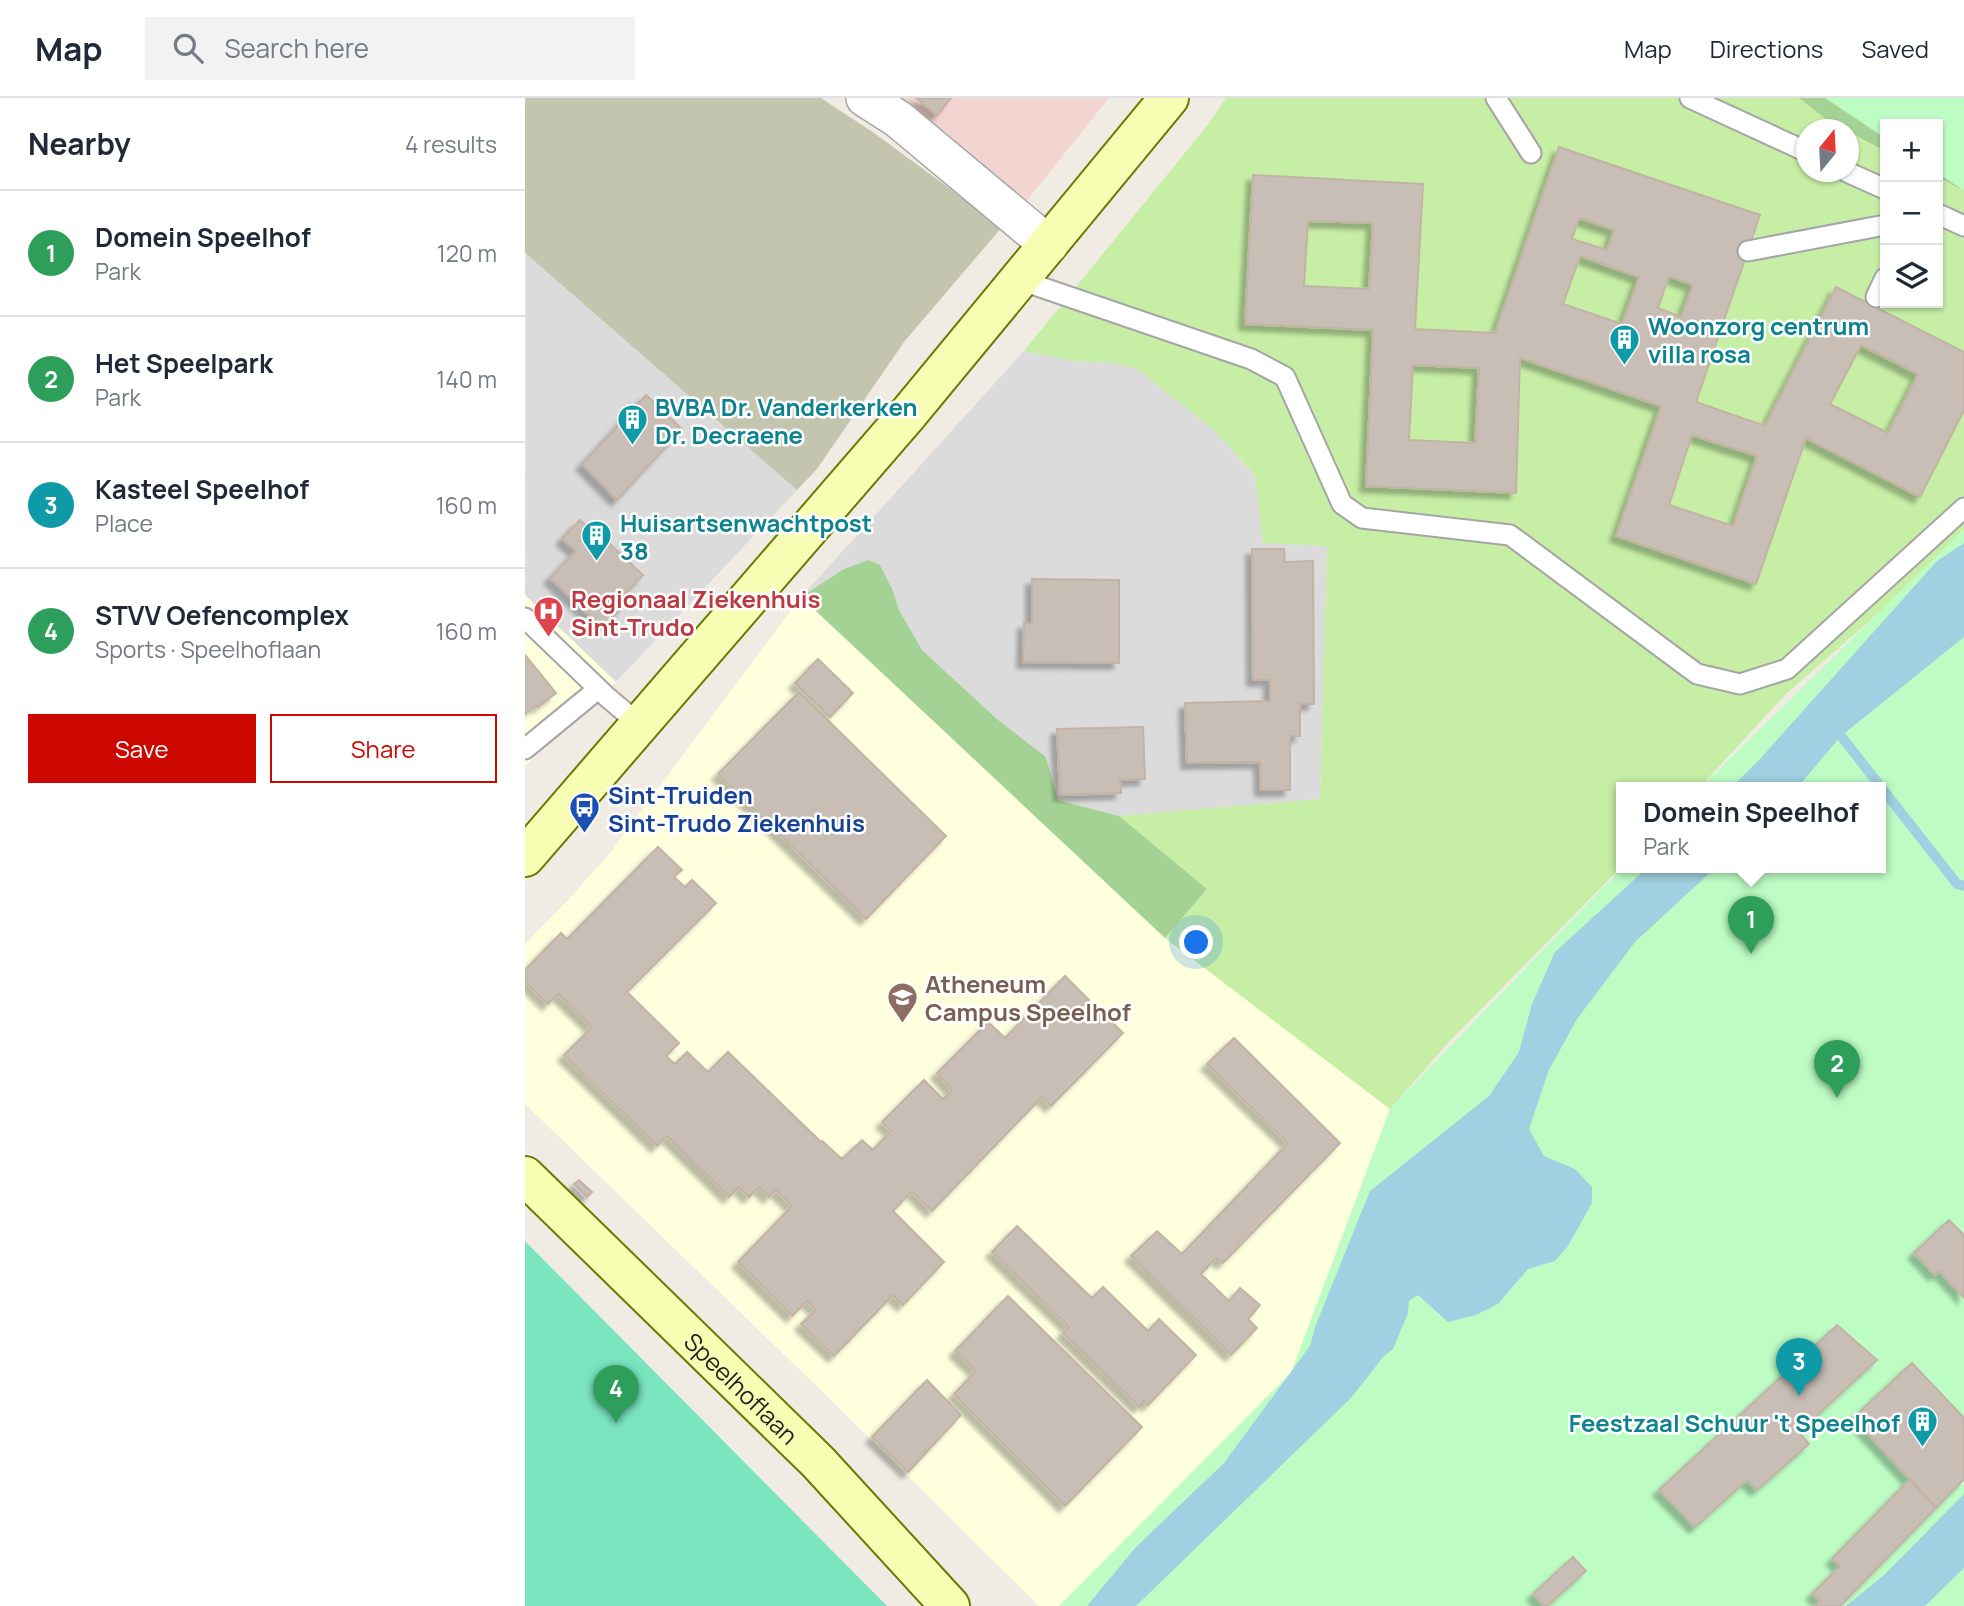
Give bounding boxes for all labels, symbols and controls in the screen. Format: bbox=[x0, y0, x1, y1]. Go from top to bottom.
search box bbox=[145, 17, 635, 80]
text: Map bbox=[35, 26, 103, 71]
icon: search bbox=[169, 29, 207, 67]
text: Search here bbox=[225, 30, 369, 66]
text: Map bbox=[1624, 32, 1672, 65]
text: Directions bbox=[1710, 32, 1823, 65]
text: Saved bbox=[1861, 32, 1929, 65]
north arrow bbox=[1796, 119, 1859, 182]
map controls bbox=[1880, 119, 1943, 308]
button: + bbox=[1880, 119, 1943, 182]
text: Nearby bbox=[28, 123, 131, 164]
text: 4 results bbox=[405, 128, 497, 160]
button: − bbox=[1880, 182, 1943, 245]
text: Domein Speelhof bbox=[95, 219, 311, 255]
text: 1 bbox=[46, 237, 56, 269]
text: 120 m bbox=[437, 237, 497, 269]
button: layers bbox=[1880, 245, 1943, 308]
text: Park bbox=[95, 255, 141, 287]
place label: Woonzorg centrum villa rosa bbox=[1648, 309, 1869, 370]
building icon: Woonzorg centrum villa rosa bbox=[1608, 322, 1642, 366]
text: Het Speelpark bbox=[95, 345, 273, 381]
text: 2 bbox=[44, 363, 58, 395]
text: 140 m bbox=[436, 363, 497, 395]
text: Park bbox=[95, 381, 141, 413]
place label: BVBA Dr. Vanderkerken Dr. Decraene bbox=[655, 390, 918, 451]
building icon: BVBA Dr. Vanderkerken Dr. Decraene bbox=[615, 403, 649, 447]
text: Kasteel Speelhof bbox=[95, 471, 309, 507]
text: 3 bbox=[44, 489, 58, 521]
text: 160 m bbox=[436, 489, 497, 521]
place label: Huisartsenwachtpost 38 bbox=[620, 506, 872, 567]
text: Place bbox=[95, 507, 153, 539]
building icon: Huisartsenwachtpost 38 bbox=[580, 519, 614, 563]
place label: Regionaal Ziekenhuis Sint-Trudo bbox=[571, 582, 820, 643]
hospital icon: Regionaal Ziekenhuis Sint-Trudo bbox=[531, 595, 565, 639]
text: STVV Oefencomplex bbox=[95, 597, 349, 633]
text: 4 bbox=[44, 615, 58, 647]
text: 160 m bbox=[436, 615, 497, 647]
text: Sports · Speelhoflaan bbox=[95, 633, 321, 665]
button: Save bbox=[28, 714, 256, 783]
button: Share bbox=[270, 714, 497, 783]
place label: Sint-Truiden Sint-Trudo Ziekenhuis bbox=[608, 778, 865, 839]
popup bbox=[1616, 782, 1886, 873]
bus stop icon: Sint-Truiden Sint-Trudo Ziekenhuis bbox=[568, 791, 602, 835]
text: Domein Speelhof bbox=[1643, 794, 1859, 830]
text: Park bbox=[1643, 830, 1689, 862]
pin: 1 bbox=[1728, 896, 1774, 954]
your location bbox=[1179, 925, 1213, 959]
place label: Atheneum Campus Speelhof bbox=[925, 967, 1131, 1028]
school or university icon: Atheneum Campus Speelhof bbox=[885, 980, 919, 1024]
pin: 2 bbox=[1814, 1040, 1860, 1098]
street label: Speelhoflaan bbox=[678, 1324, 806, 1451]
pin: 3 bbox=[1776, 1338, 1822, 1396]
pin: 4 bbox=[593, 1365, 639, 1423]
building icon: Feestzaal Schuur 't Speelhof bbox=[1906, 1405, 1940, 1449]
place label: Feestzaal Schuur 't Speelhof bbox=[1569, 1406, 1900, 1439]

